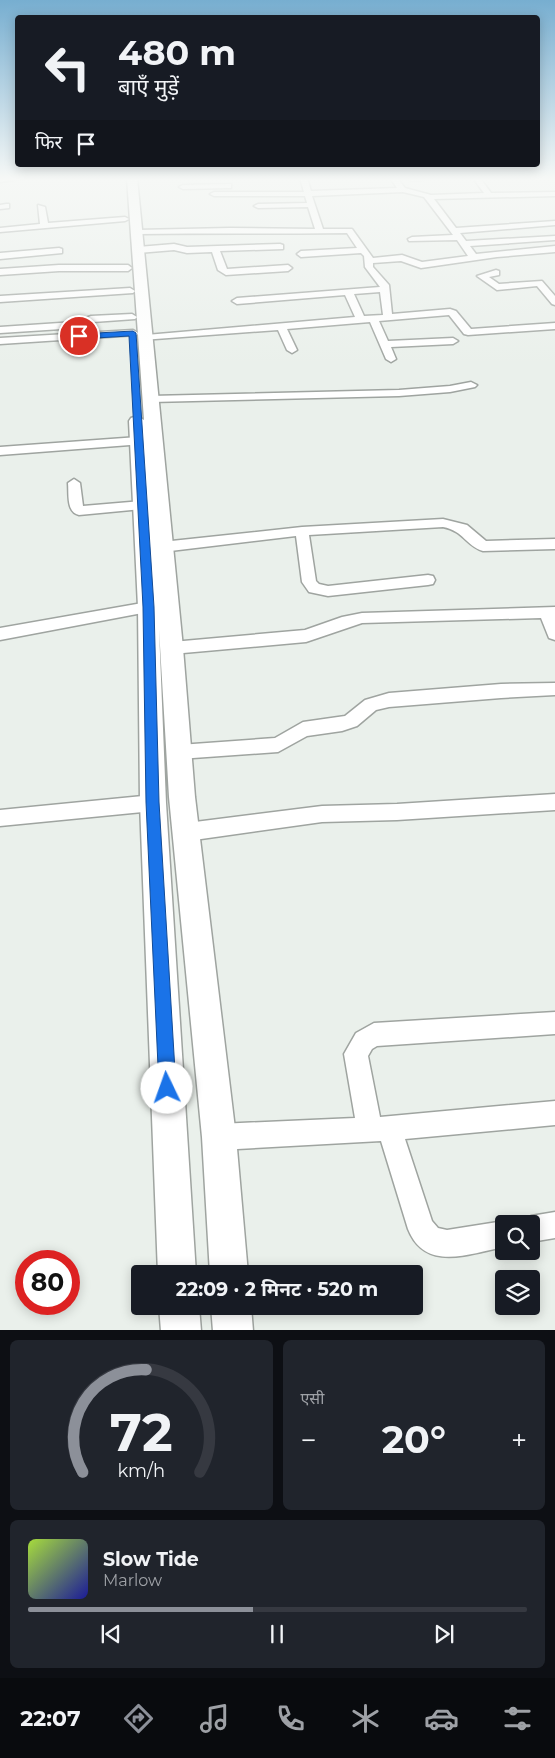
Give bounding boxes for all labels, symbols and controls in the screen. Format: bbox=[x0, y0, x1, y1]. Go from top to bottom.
text: 480 m bbox=[118, 31, 236, 74]
icon: left bbox=[35, 35, 100, 100]
text: बाएँ मुड़ें bbox=[118, 74, 179, 101]
icon: arrive bbox=[72, 130, 100, 158]
text: फिर bbox=[35, 131, 62, 154]
pin bbox=[58, 315, 100, 357]
icon: arrive bbox=[65, 322, 93, 350]
position arrow bbox=[140, 1061, 192, 1113]
map controls bbox=[495, 1215, 540, 1315]
button: search bbox=[495, 1215, 540, 1260]
speed limit sign: 80 bbox=[15, 1250, 80, 1315]
button: layers bbox=[495, 1270, 540, 1315]
text: 22:09 · 2 मिनट · 520 m bbox=[176, 1278, 378, 1301]
text: एसी bbox=[301, 1389, 324, 1408]
text: 72 bbox=[110, 1401, 173, 1464]
text: 20° bbox=[382, 1416, 446, 1463]
text: − bbox=[301, 1423, 317, 1457]
text: + bbox=[511, 1423, 527, 1457]
text: km/h bbox=[117, 1460, 165, 1481]
text: Slow Tide bbox=[103, 1548, 199, 1571]
text: Marlow bbox=[103, 1571, 162, 1590]
icon: previous bbox=[97, 1620, 125, 1648]
icon: pause bbox=[263, 1620, 291, 1648]
icon: next bbox=[430, 1620, 458, 1648]
icon: directions bbox=[121, 1701, 156, 1736]
icon: music bbox=[197, 1701, 232, 1736]
icon: phone bbox=[273, 1701, 308, 1736]
icon: climate bbox=[348, 1701, 383, 1736]
icon: car bbox=[424, 1701, 459, 1736]
icon: filters bbox=[500, 1701, 535, 1736]
text: 22:07 bbox=[20, 1705, 81, 1732]

